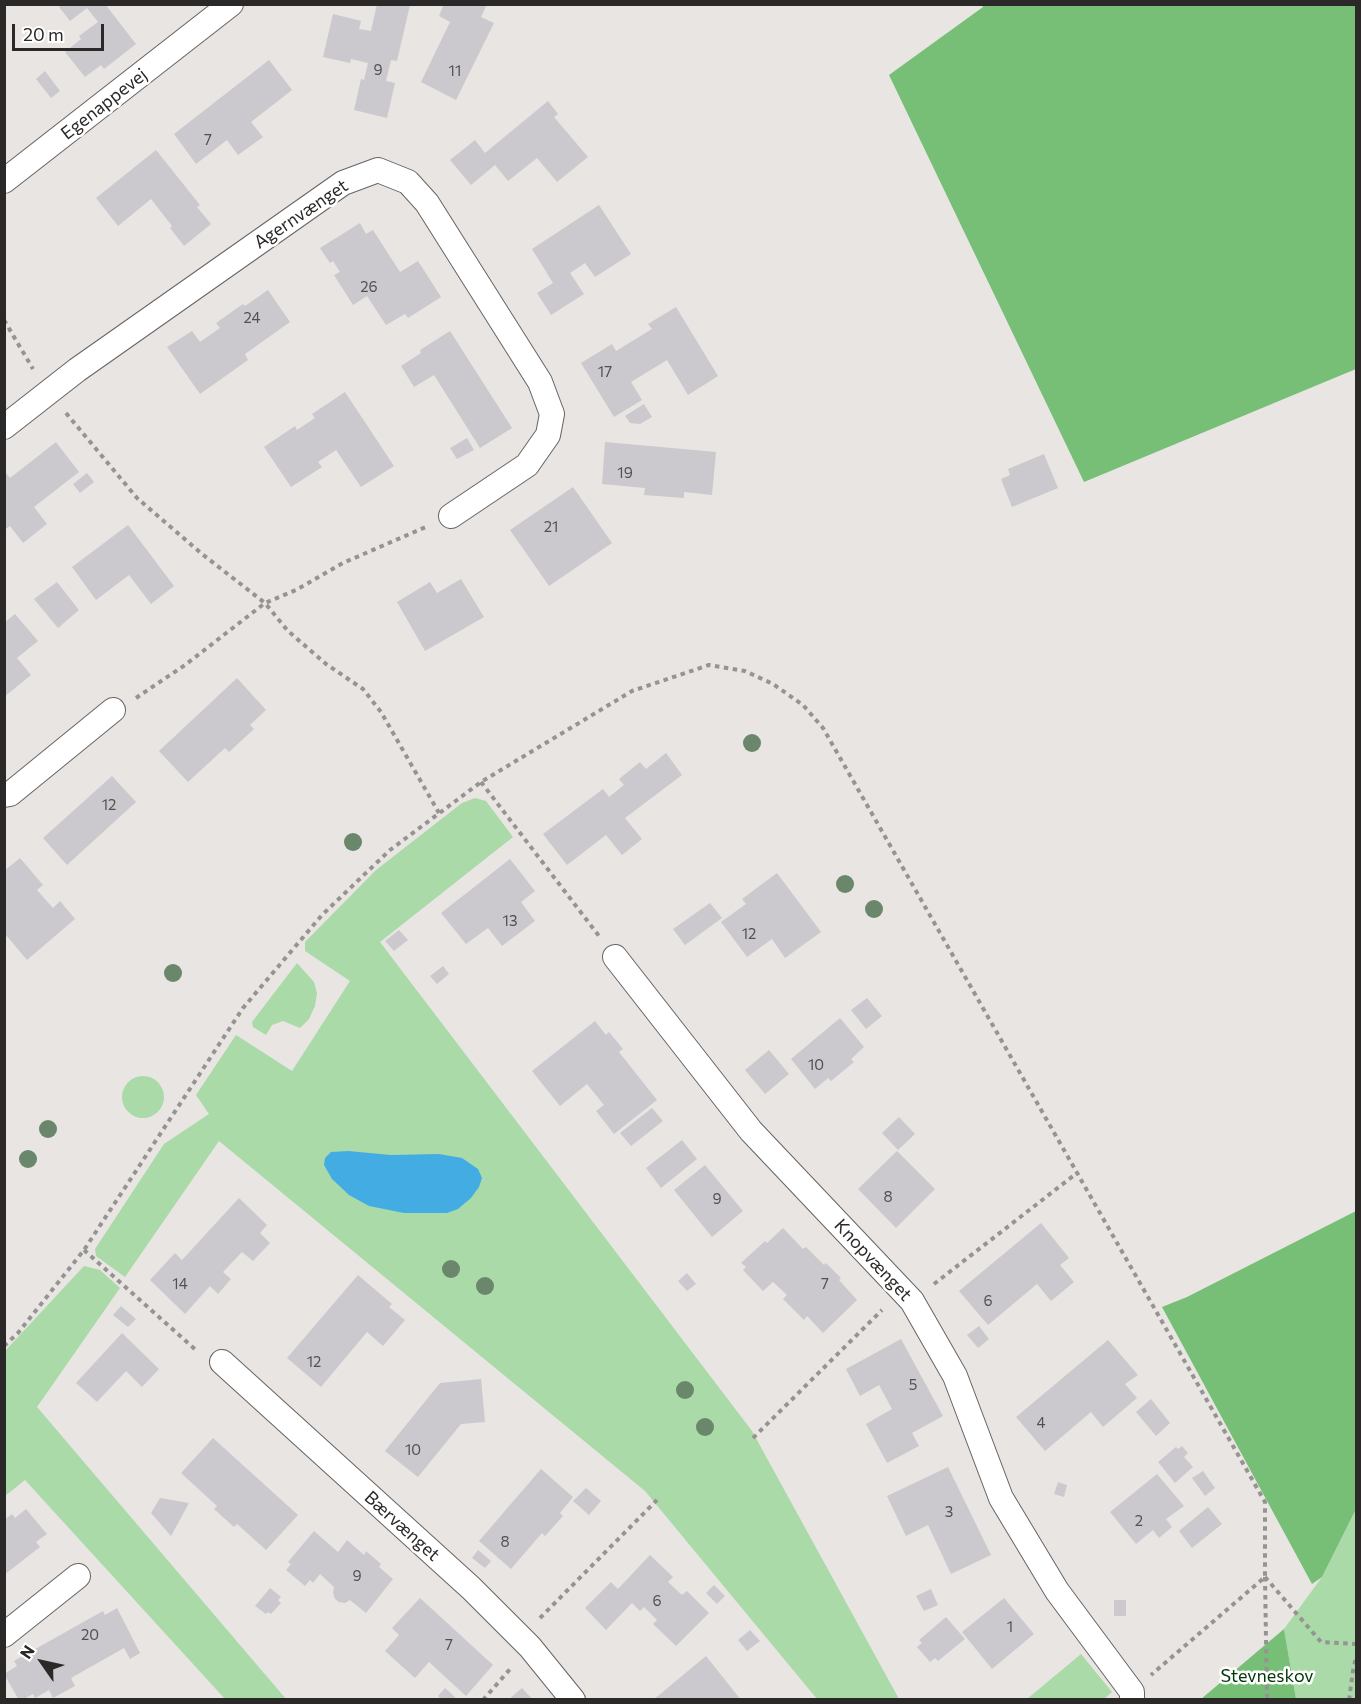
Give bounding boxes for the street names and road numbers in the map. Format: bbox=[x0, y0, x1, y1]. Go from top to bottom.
street label: Egenappevej bbox=[57, 64, 151, 144]
street label: Agernvænget bbox=[250, 175, 352, 253]
street label: Knopvænget bbox=[830, 1215, 916, 1305]
street label: Bærvænget bbox=[360, 1487, 444, 1565]

